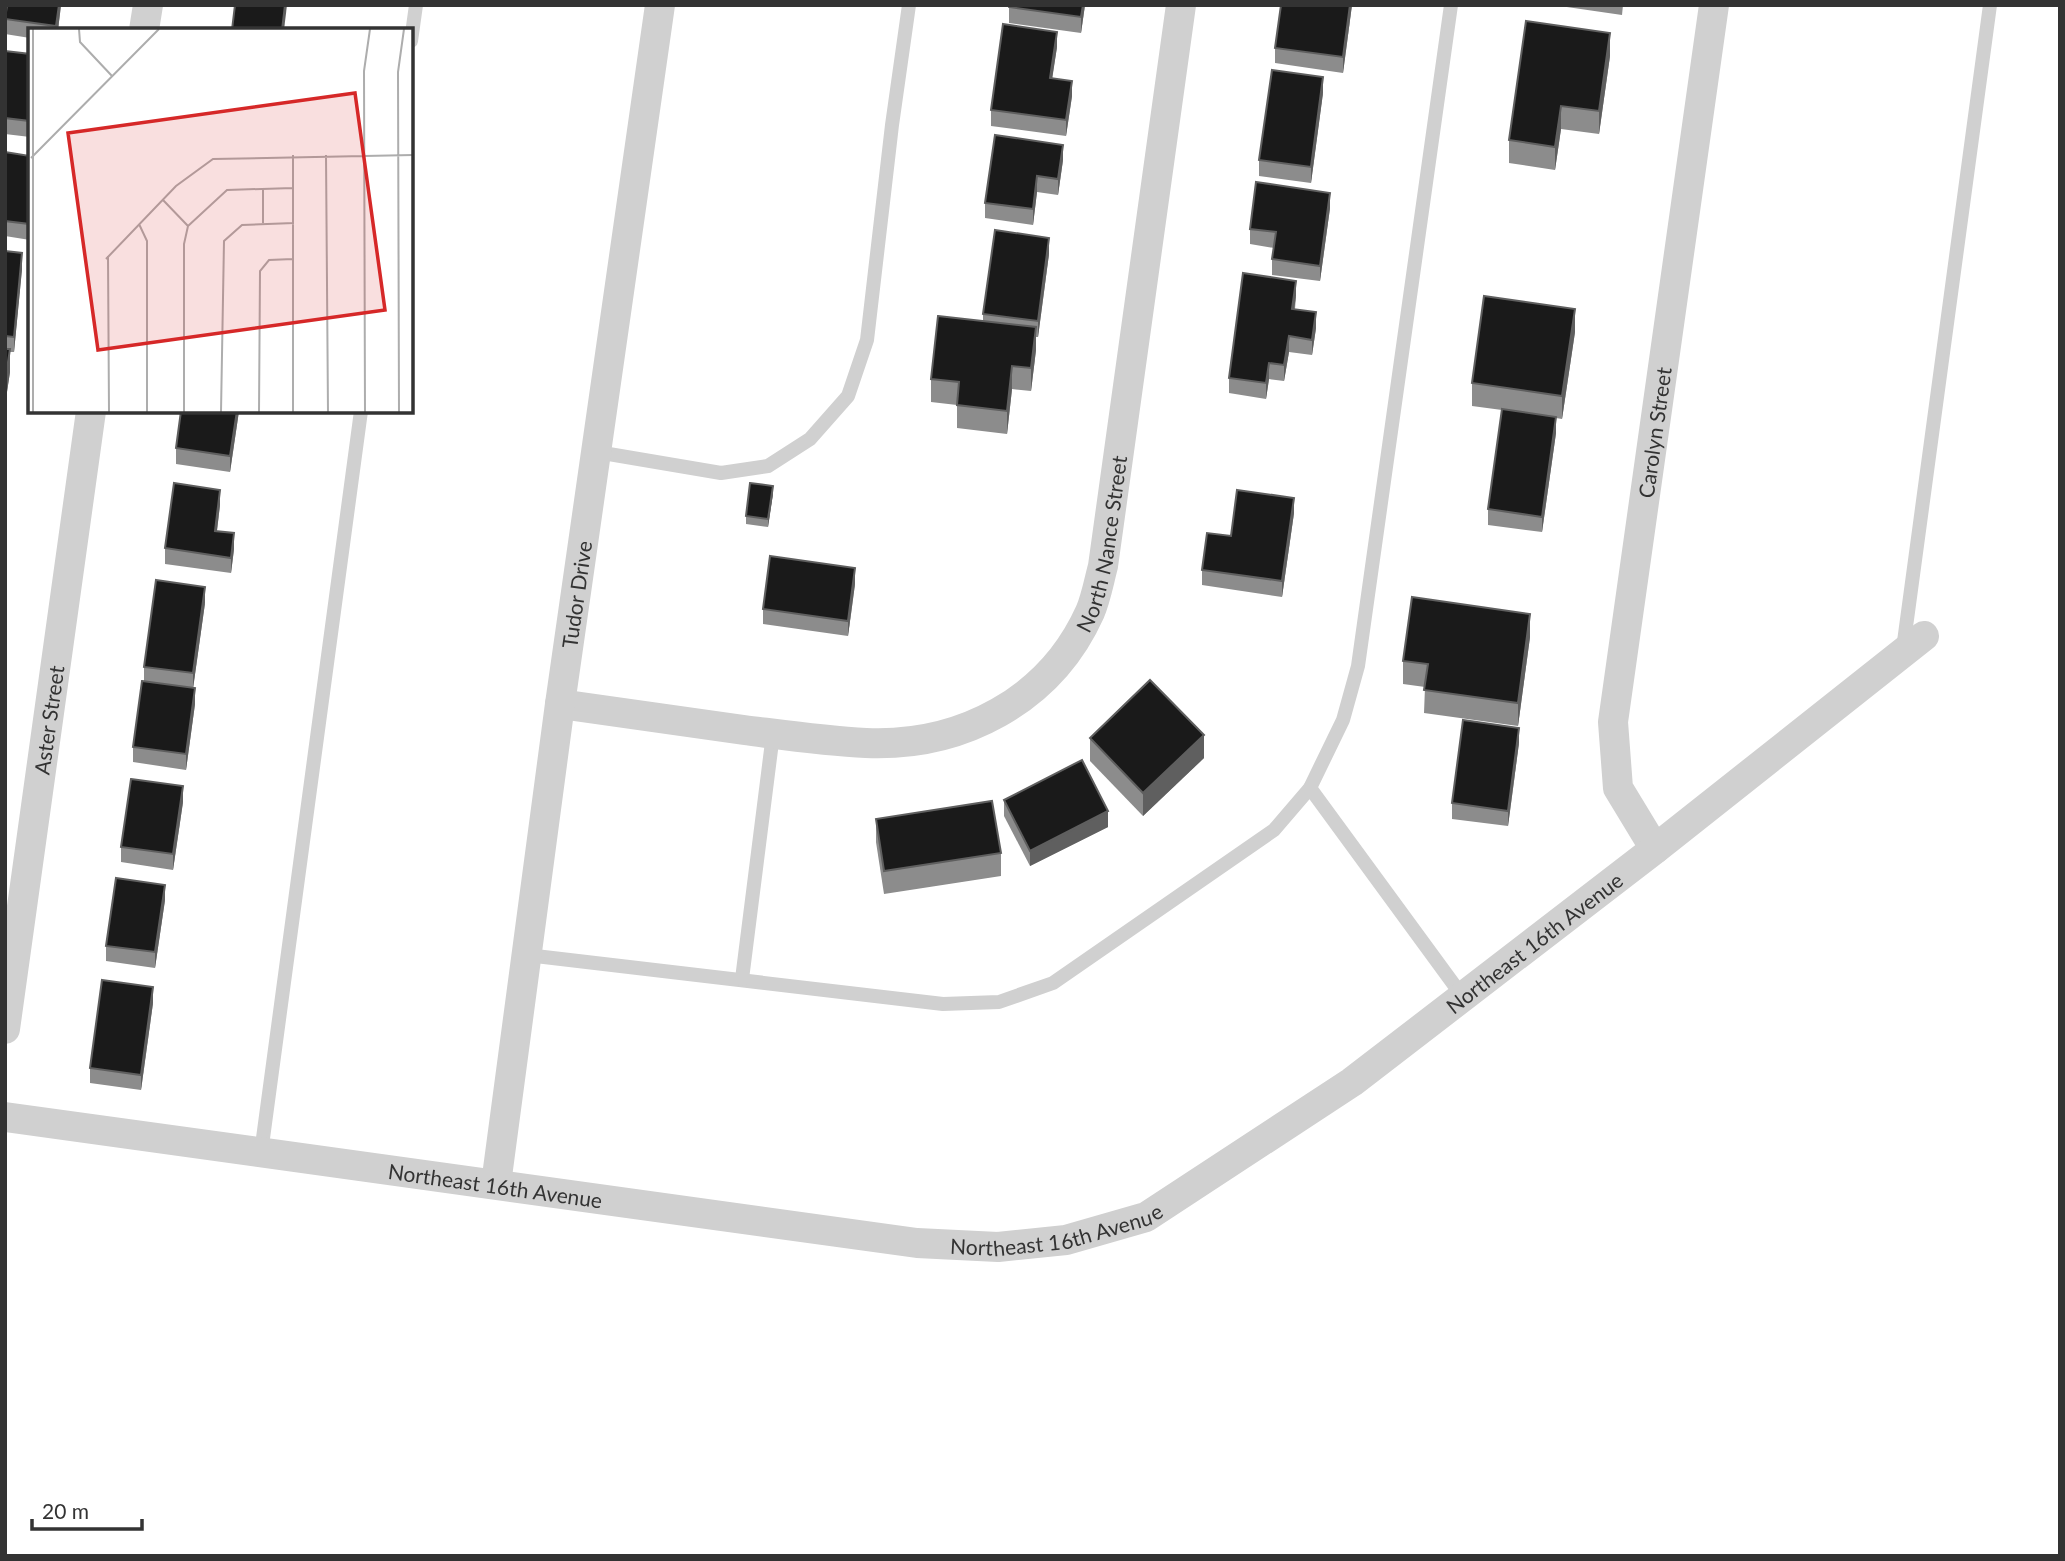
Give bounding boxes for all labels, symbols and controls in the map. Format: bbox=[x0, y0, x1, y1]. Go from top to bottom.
inset map bbox=[28, 28, 413, 413]
street label: Carolyn Street bbox=[1632, 365, 1675, 499]
street label: North Nance Street bbox=[1070, 453, 1131, 636]
street label: Tudor Drive bbox=[556, 539, 596, 650]
street label: Aster Street bbox=[28, 663, 68, 776]
street label: Northeast 16th Avenue bbox=[1441, 866, 1627, 1018]
street label: Northeast 16th Avenue bbox=[387, 1158, 604, 1212]
street label: Northeast 16th Avenue bbox=[950, 1197, 1167, 1260]
scale bar bbox=[32, 1488, 142, 1532]
text: 20 m bbox=[42, 1498, 89, 1523]

